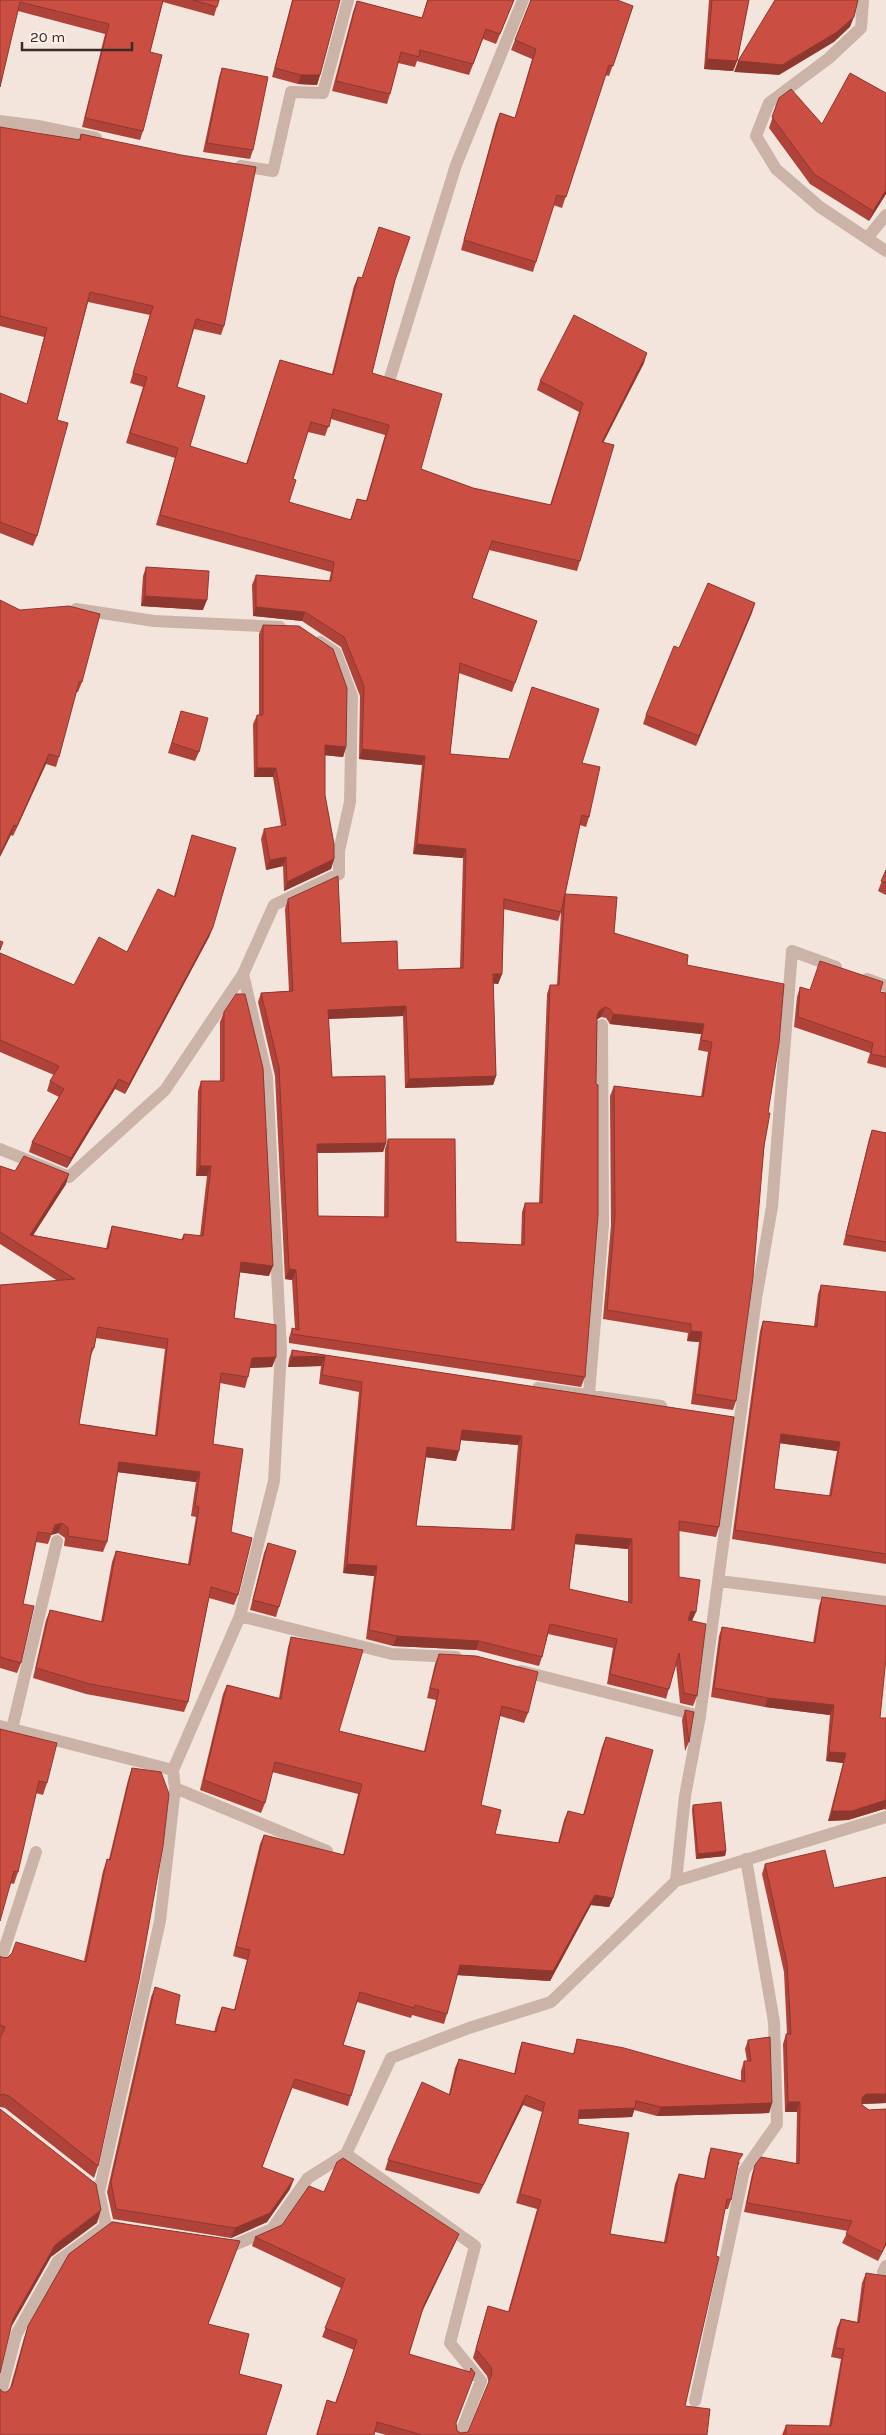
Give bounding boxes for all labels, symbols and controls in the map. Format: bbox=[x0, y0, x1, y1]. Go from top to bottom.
scale bar bbox=[22, 20, 132, 52]
text: 20 m bbox=[30, 28, 65, 46]

